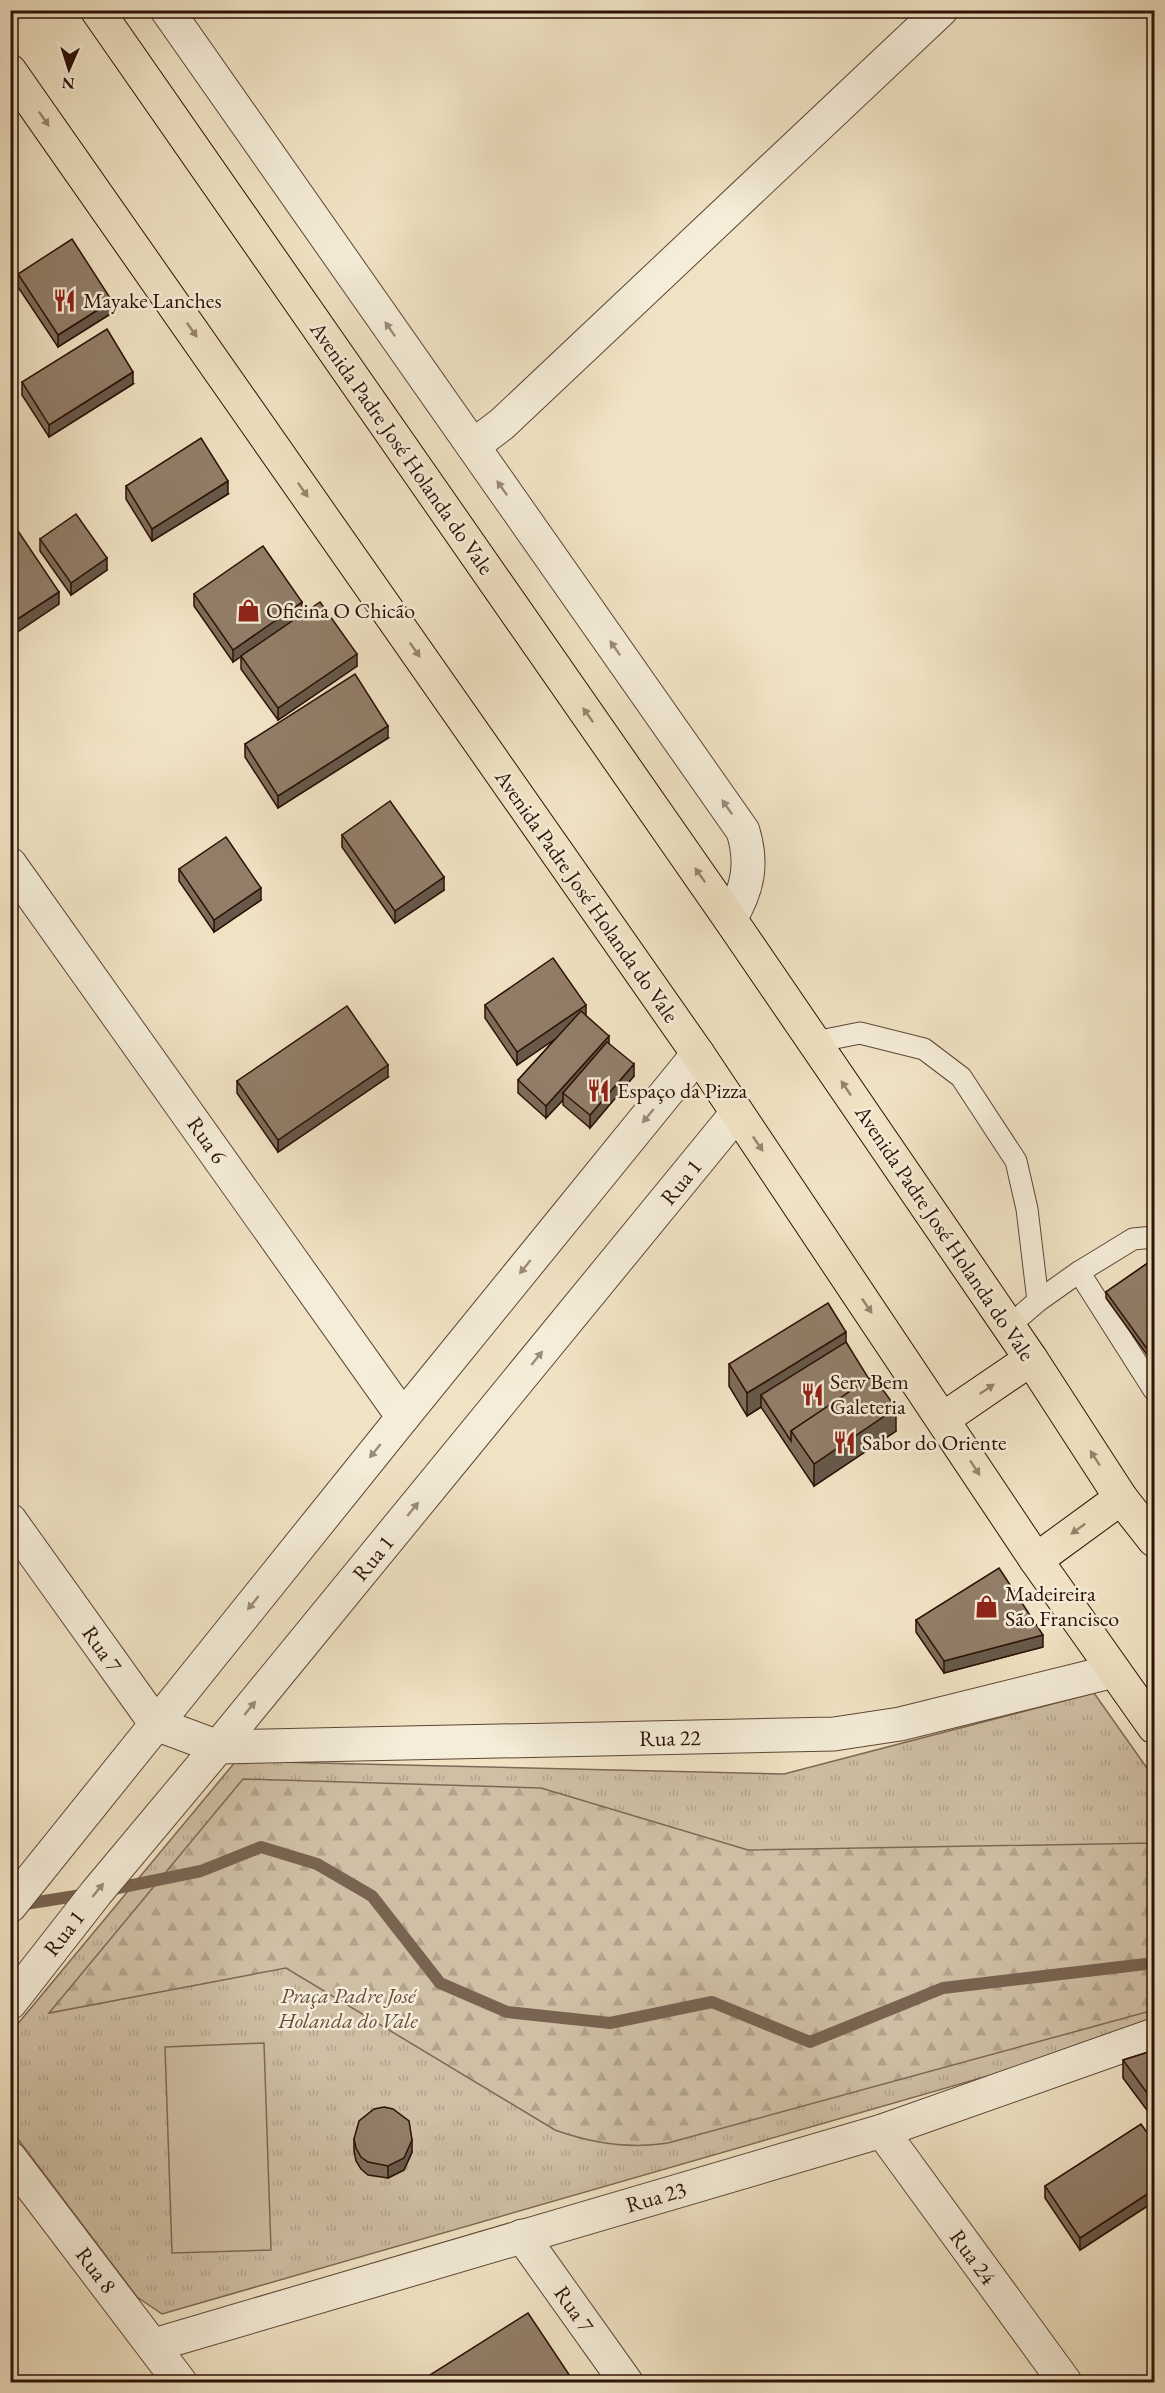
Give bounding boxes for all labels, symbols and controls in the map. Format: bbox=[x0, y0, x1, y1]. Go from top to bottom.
north arrow bbox=[39, 39, 99, 99]
text: N bbox=[61, 73, 75, 94]
one-way arrow bbox=[38, 110, 50, 126]
place label: Mayake Lanches bbox=[83, 286, 222, 315]
restaurant icon: Mayake Lanches bbox=[52, 287, 78, 313]
street label: Avenida Padre José Holanda do Vale bbox=[303, 315, 501, 581]
one-way arrow bbox=[384, 321, 396, 337]
one-way arrow bbox=[186, 322, 198, 338]
one-way arrow bbox=[496, 481, 508, 497]
one-way arrow bbox=[297, 482, 309, 498]
place label: Oficina O Chicão bbox=[266, 596, 415, 625]
shop icon: Oficina O Chicão bbox=[235, 597, 261, 623]
one-way arrow bbox=[609, 640, 621, 656]
one-way arrow bbox=[409, 642, 420, 658]
one-way arrow bbox=[583, 707, 594, 723]
street label: Avenida Padre José Holanda do Vale bbox=[488, 763, 686, 1029]
one-way arrow bbox=[721, 800, 733, 816]
one-way arrow bbox=[694, 867, 706, 883]
place label: Espaço da Pizza bbox=[617, 1076, 748, 1105]
restaurant icon: Espaço da Pizza bbox=[586, 1077, 612, 1103]
one-way arrow bbox=[840, 1080, 852, 1096]
street label: Avenida Padre José Holanda do Vale bbox=[848, 1099, 1042, 1367]
one-way arrow bbox=[641, 1108, 654, 1124]
street label: Rua 6 bbox=[180, 1111, 234, 1170]
one-way arrow bbox=[752, 1136, 763, 1152]
street label: Rua 1 bbox=[654, 1153, 708, 1211]
one-way arrow bbox=[518, 1259, 531, 1275]
one-way arrow bbox=[861, 1298, 872, 1314]
one-way arrow bbox=[530, 1350, 543, 1366]
place label: Serv Bem Galeteria bbox=[830, 1367, 909, 1421]
restaurant icon: Serv Bem Galeteria bbox=[799, 1381, 825, 1407]
one-way arrow bbox=[979, 1384, 995, 1395]
place label: Sabor do Oriente bbox=[862, 1428, 1007, 1457]
restaurant icon: Sabor do Oriente bbox=[831, 1429, 857, 1455]
one-way arrow bbox=[369, 1443, 382, 1459]
one-way arrow bbox=[1090, 1450, 1101, 1467]
one-way arrow bbox=[969, 1460, 980, 1476]
one-way arrow bbox=[407, 1501, 420, 1517]
one-way arrow bbox=[1071, 1523, 1087, 1535]
street label: Rua 1 bbox=[346, 1529, 400, 1587]
place label: Madeireira São Francisco bbox=[1005, 1579, 1119, 1633]
shop icon: Madeireira São Francisco bbox=[974, 1593, 1000, 1619]
one-way arrow bbox=[247, 1595, 260, 1611]
street label: Rua 7 bbox=[75, 1620, 129, 1679]
one-way arrow bbox=[243, 1700, 256, 1716]
street label: Rua 22 bbox=[639, 1723, 701, 1753]
one-way arrow bbox=[91, 1883, 104, 1898]
street label: Rua 1 bbox=[37, 1904, 91, 1962]
park label: Praça Padre José Holanda do Vale bbox=[277, 1981, 418, 2035]
street label: Rua 23 bbox=[622, 2175, 690, 2219]
street label: Rua 24 bbox=[943, 2224, 1003, 2291]
street label: Rua 8 bbox=[69, 2241, 123, 2299]
street label: Rua 7 bbox=[547, 2280, 601, 2339]

